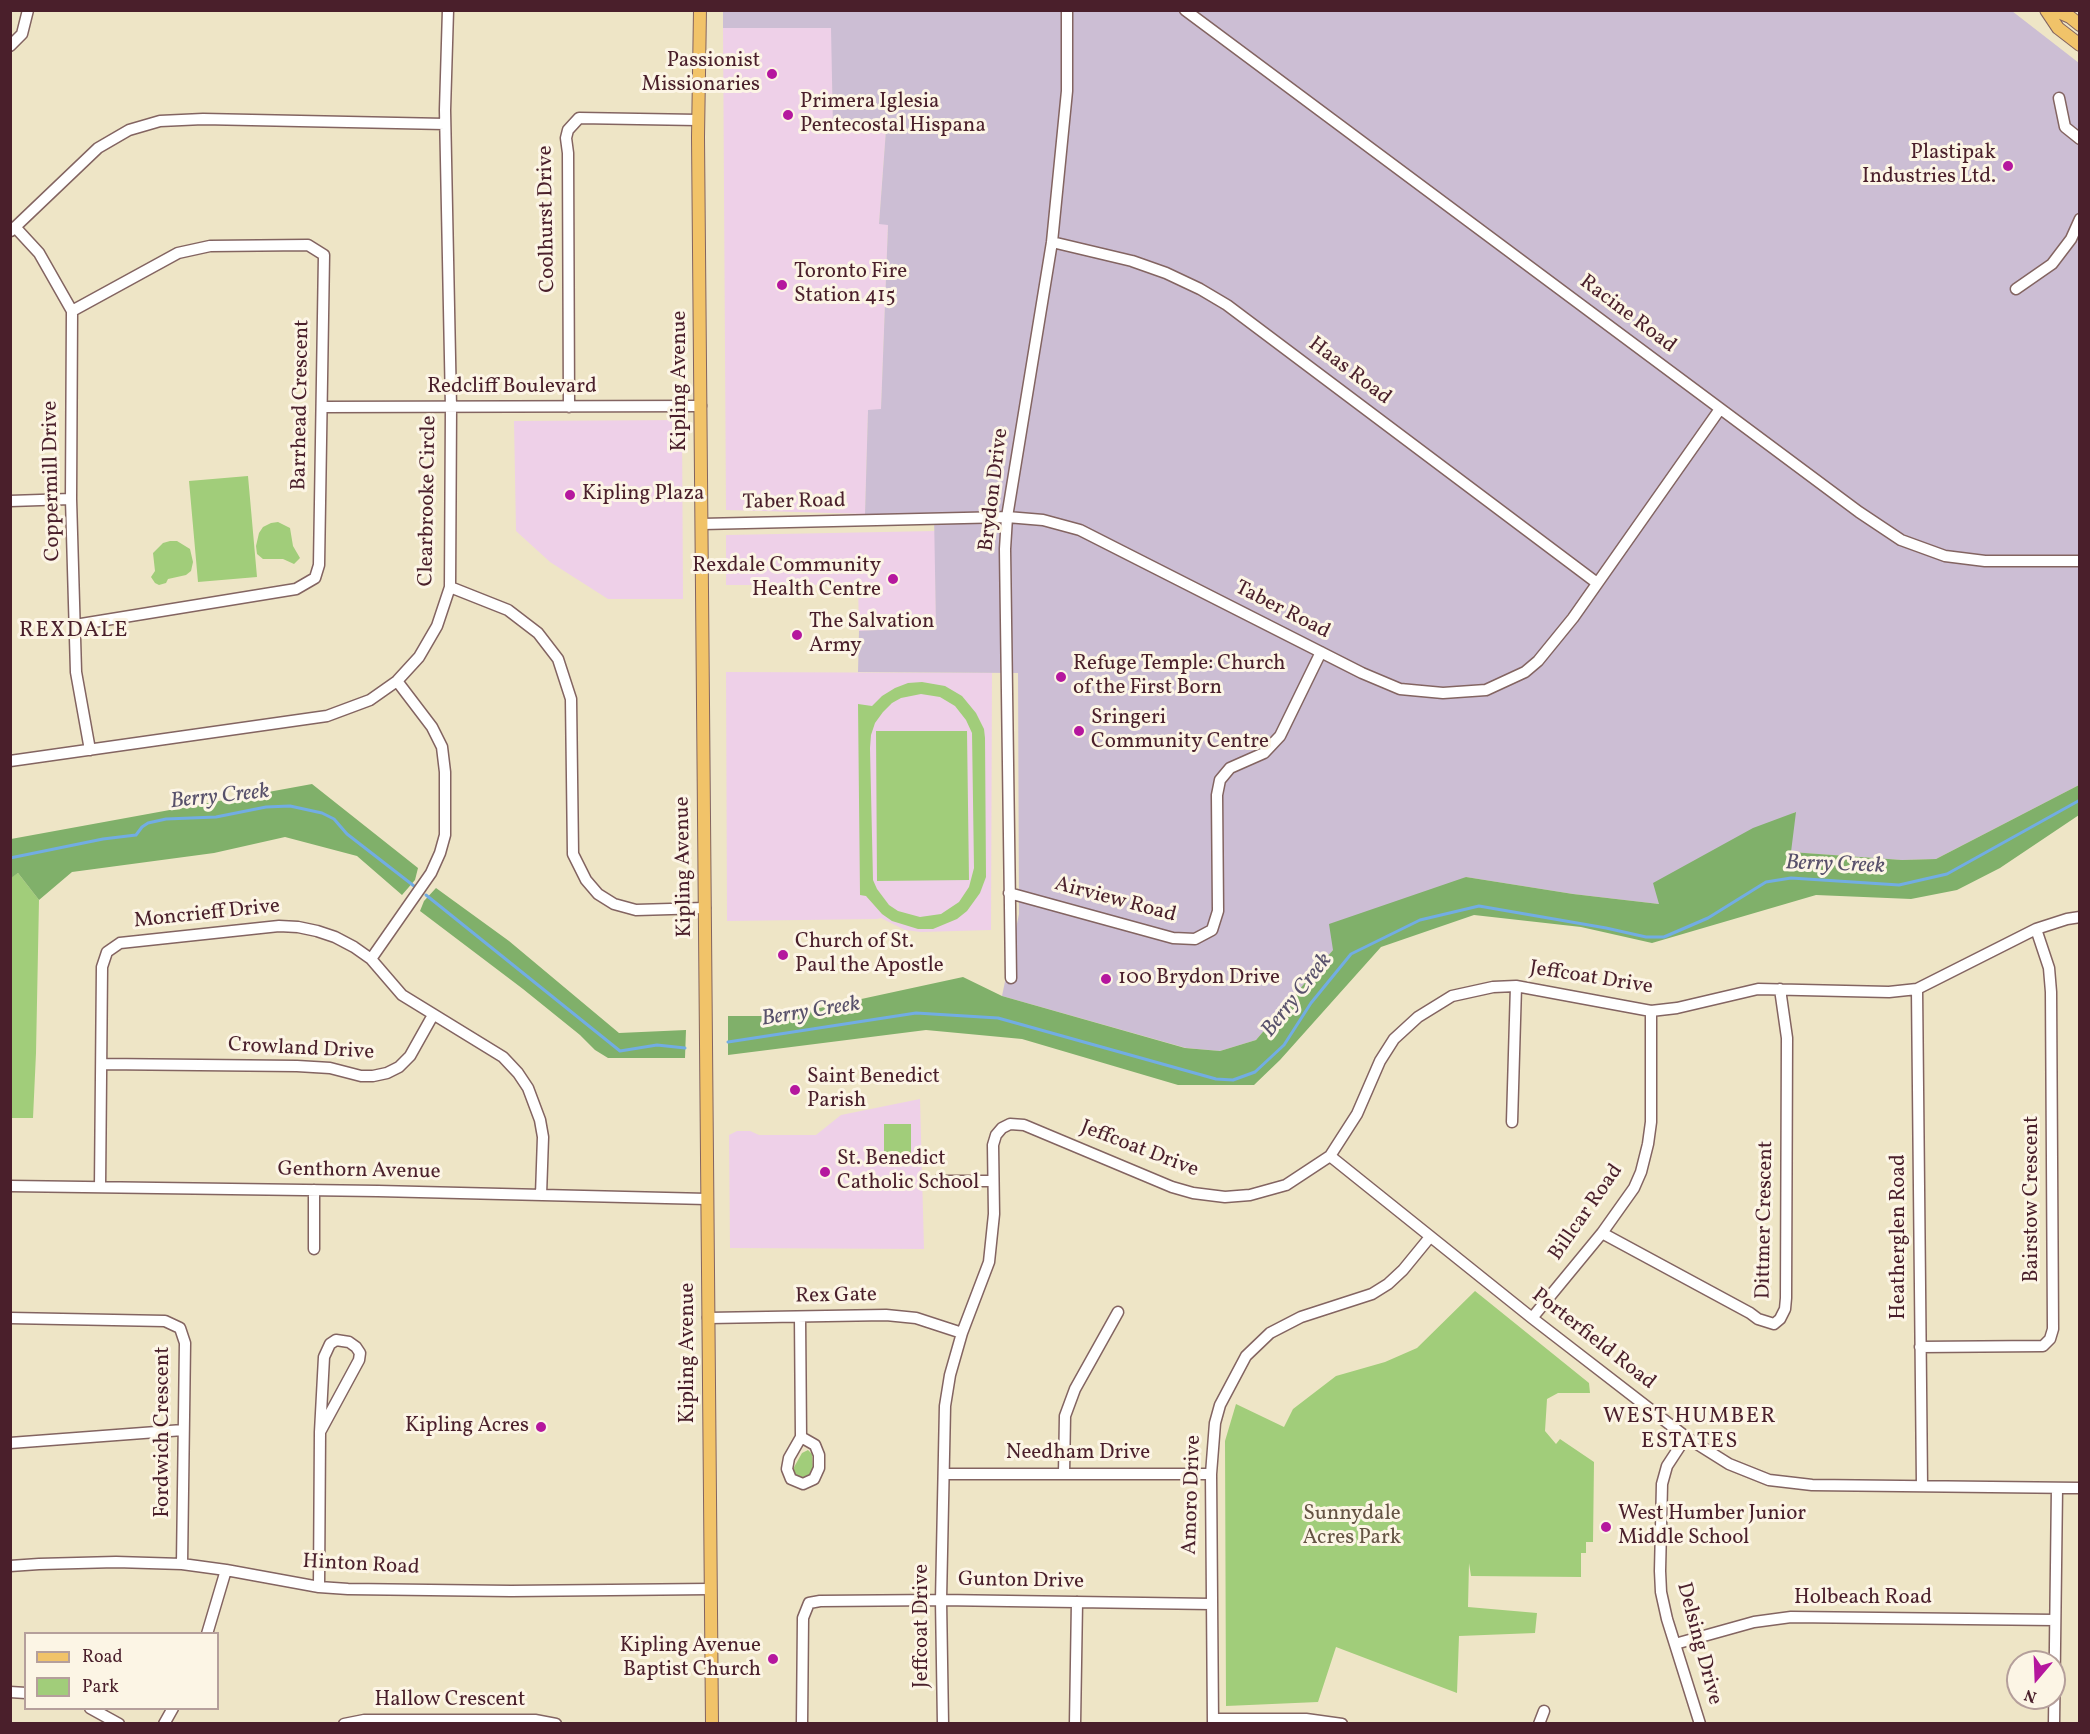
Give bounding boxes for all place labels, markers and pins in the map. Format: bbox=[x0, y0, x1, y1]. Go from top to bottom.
place label: Passionist Missionaries bbox=[642, 49, 760, 99]
marker: Passionist Missionaries bbox=[765, 67, 779, 81]
place label: Primera Iglesia Pentecostal Hispana bbox=[800, 90, 986, 140]
marker: Primera Iglesia Pentecostal Hispana bbox=[781, 108, 795, 122]
place label: Plastipak Industries Ltd. bbox=[1862, 141, 1996, 191]
marker: Plastipak Industries Ltd. bbox=[2001, 159, 2015, 173]
place label: Toronto Fire Station 415 bbox=[794, 260, 907, 310]
marker: Toronto Fire Station 415 bbox=[775, 278, 789, 292]
place label: Kipling Plaza bbox=[582, 482, 704, 508]
marker: Kipling Plaza bbox=[563, 488, 577, 502]
place label: Rexdale Community Health Centre bbox=[692, 554, 881, 604]
marker: Rexdale Community Health Centre bbox=[886, 572, 900, 586]
place label: The Salvation Army bbox=[809, 610, 934, 660]
marker: The Salvation Army bbox=[790, 628, 804, 642]
place label: Refuge Temple: Church of the First Born bbox=[1073, 652, 1286, 702]
marker: Refuge Temple: Church of the First Born bbox=[1054, 670, 1068, 684]
place label: Sringeri Community Centre bbox=[1091, 706, 1269, 756]
marker: Sringeri Community Centre bbox=[1072, 724, 1086, 738]
place label: Church of St. Paul the Apostle bbox=[795, 930, 944, 980]
marker: Church of St. Paul the Apostle bbox=[776, 948, 790, 962]
place label: 100 Brydon Drive bbox=[1118, 966, 1280, 992]
marker: 100 Brydon Drive bbox=[1099, 972, 1113, 986]
place label: Saint Benedict Parish bbox=[807, 1065, 940, 1115]
marker: Saint Benedict Parish bbox=[788, 1083, 802, 1097]
place label: St. Benedict Catholic School bbox=[837, 1147, 979, 1197]
marker: St. Benedict Catholic School bbox=[818, 1165, 832, 1179]
place label: Kipling Acres bbox=[405, 1414, 529, 1440]
marker: Kipling Acres bbox=[534, 1420, 548, 1434]
place label: West Humber Junior Middle School bbox=[1618, 1502, 1806, 1552]
marker: West Humber Junior Middle School bbox=[1599, 1520, 1613, 1534]
place label: Kipling Avenue Baptist Church bbox=[620, 1634, 761, 1684]
marker: Kipling Avenue Baptist Church bbox=[766, 1652, 780, 1666]

